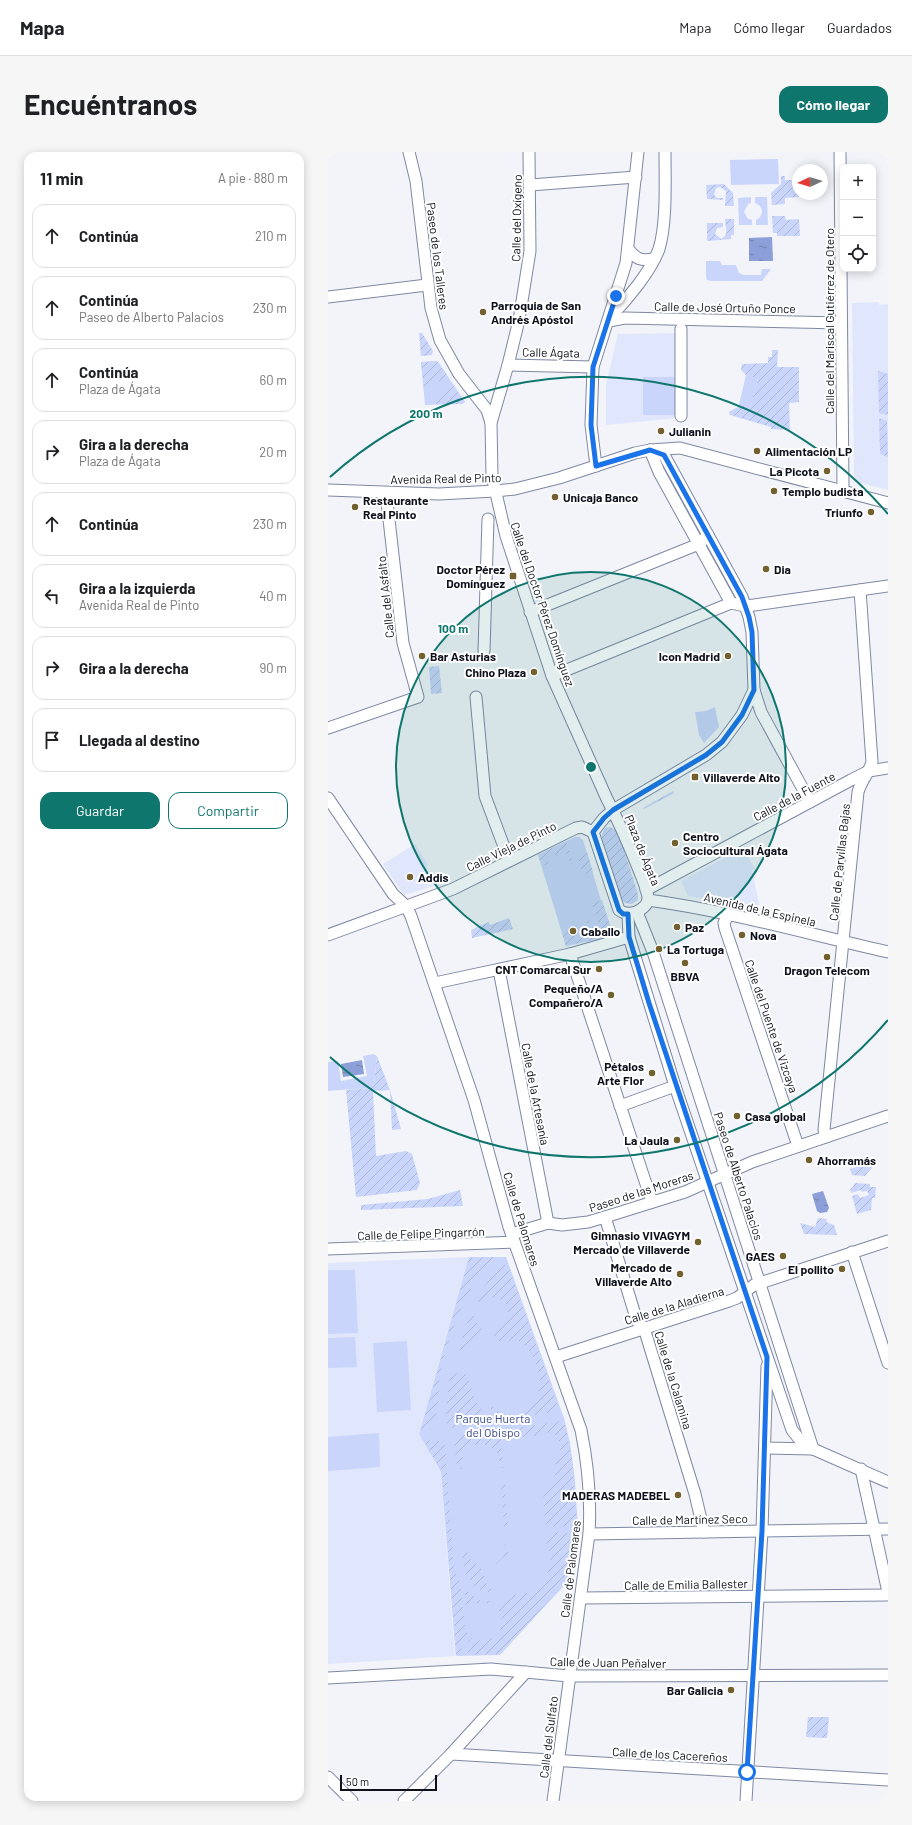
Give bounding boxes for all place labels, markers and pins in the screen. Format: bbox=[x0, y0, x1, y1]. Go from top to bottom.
place label: Parroquia de San Andrés Apóstol bbox=[491, 298, 581, 326]
marker: Parroquia de San Andrés Apóstol bbox=[478, 307, 488, 317]
place label: Julianin bbox=[669, 424, 711, 438]
marker: Julianin bbox=[656, 426, 666, 436]
place label: Alimentación LP bbox=[765, 444, 852, 458]
marker: Alimentación LP bbox=[752, 446, 762, 456]
place label: La Picota bbox=[769, 464, 819, 478]
marker: La Picota bbox=[822, 466, 832, 476]
place label: Templo budista bbox=[782, 484, 864, 498]
marker: Templo budista bbox=[769, 486, 779, 496]
place label: Unicaja Banco bbox=[563, 490, 638, 504]
marker: Unicaja Banco bbox=[550, 492, 560, 502]
place label: Restaurante Real Pinto bbox=[363, 493, 429, 521]
marker: Restaurante Real Pinto bbox=[350, 502, 360, 512]
place label: Triunfo bbox=[825, 505, 863, 519]
marker: Triunfo bbox=[866, 507, 876, 517]
place label: Doctor Pérez Domínguez bbox=[436, 562, 505, 590]
place label: Dia bbox=[774, 562, 791, 576]
marker: Dia bbox=[761, 564, 771, 574]
marker: Doctor Pérez Domínguez bbox=[508, 571, 518, 581]
place label: Bar Asturias bbox=[430, 649, 496, 663]
place label: Icon Madrid bbox=[659, 649, 720, 663]
marker: Bar Asturias bbox=[417, 651, 427, 661]
marker: Icon Madrid bbox=[723, 651, 733, 661]
place label: Chino Plaza bbox=[465, 665, 526, 679]
marker: Chino Plaza bbox=[529, 667, 539, 677]
centre of rings bbox=[584, 760, 598, 774]
place label: Villaverde Alto bbox=[703, 770, 781, 784]
marker: Villaverde Alto bbox=[690, 772, 700, 782]
place label: Centro Sociocultural Ágata bbox=[683, 829, 788, 857]
marker: Centro Sociocultural Ágata bbox=[670, 838, 680, 848]
place label: Addis bbox=[418, 870, 449, 884]
marker: Addis bbox=[405, 872, 415, 882]
place label: Paz bbox=[685, 920, 704, 934]
marker: Paz bbox=[672, 922, 682, 932]
place label: Caballo bbox=[581, 924, 621, 938]
marker: Caballo bbox=[568, 926, 578, 936]
place label: Nova bbox=[750, 928, 777, 942]
marker: Nova bbox=[737, 930, 747, 940]
place label: La Tortuga bbox=[667, 942, 724, 956]
marker: La Tortuga bbox=[654, 944, 664, 954]
marker: Dragon Telecom bbox=[822, 952, 832, 962]
marker: BBVA bbox=[680, 958, 690, 968]
place label: CNT Comarcal Sur bbox=[495, 962, 591, 976]
place label: Dragon Telecom bbox=[784, 963, 870, 977]
marker: CNT Comarcal Sur bbox=[594, 964, 604, 974]
place label: BBVA bbox=[671, 969, 699, 983]
place label: Pequeño/A Compañero/A bbox=[529, 981, 603, 1009]
marker: Pequeño/A Compañero/A bbox=[606, 990, 616, 1000]
place label: Pétalos Arte Flor bbox=[597, 1059, 644, 1087]
marker: Pétalos Arte Flor bbox=[647, 1068, 657, 1078]
place label: Casa global bbox=[745, 1109, 806, 1123]
marker: Casa global bbox=[732, 1111, 742, 1121]
place label: La Jaula bbox=[624, 1133, 669, 1147]
marker: La Jaula bbox=[672, 1135, 682, 1145]
place label: Ahorramás bbox=[817, 1153, 876, 1167]
marker: Ahorramás bbox=[804, 1155, 814, 1165]
place label: Gimnasio VIVAGYM Mercado de Villaverde bbox=[573, 1228, 690, 1256]
marker: Gimnasio VIVAGYM Mercado de Villaverde bbox=[693, 1237, 703, 1247]
place label: GAES bbox=[746, 1249, 775, 1263]
marker: GAES bbox=[778, 1251, 788, 1261]
place label: Mercado de Villaverde Alto bbox=[595, 1260, 672, 1288]
place label: El pollito bbox=[788, 1262, 834, 1276]
marker: El pollito bbox=[837, 1264, 847, 1274]
marker: Mercado de Villaverde Alto bbox=[675, 1269, 685, 1279]
place label: MADERAS MADEBEL bbox=[562, 1488, 670, 1502]
marker: MADERAS MADEBEL bbox=[673, 1490, 683, 1500]
place label: Bar Galicia bbox=[667, 1683, 723, 1697]
marker: Bar Galicia bbox=[726, 1685, 736, 1695]

